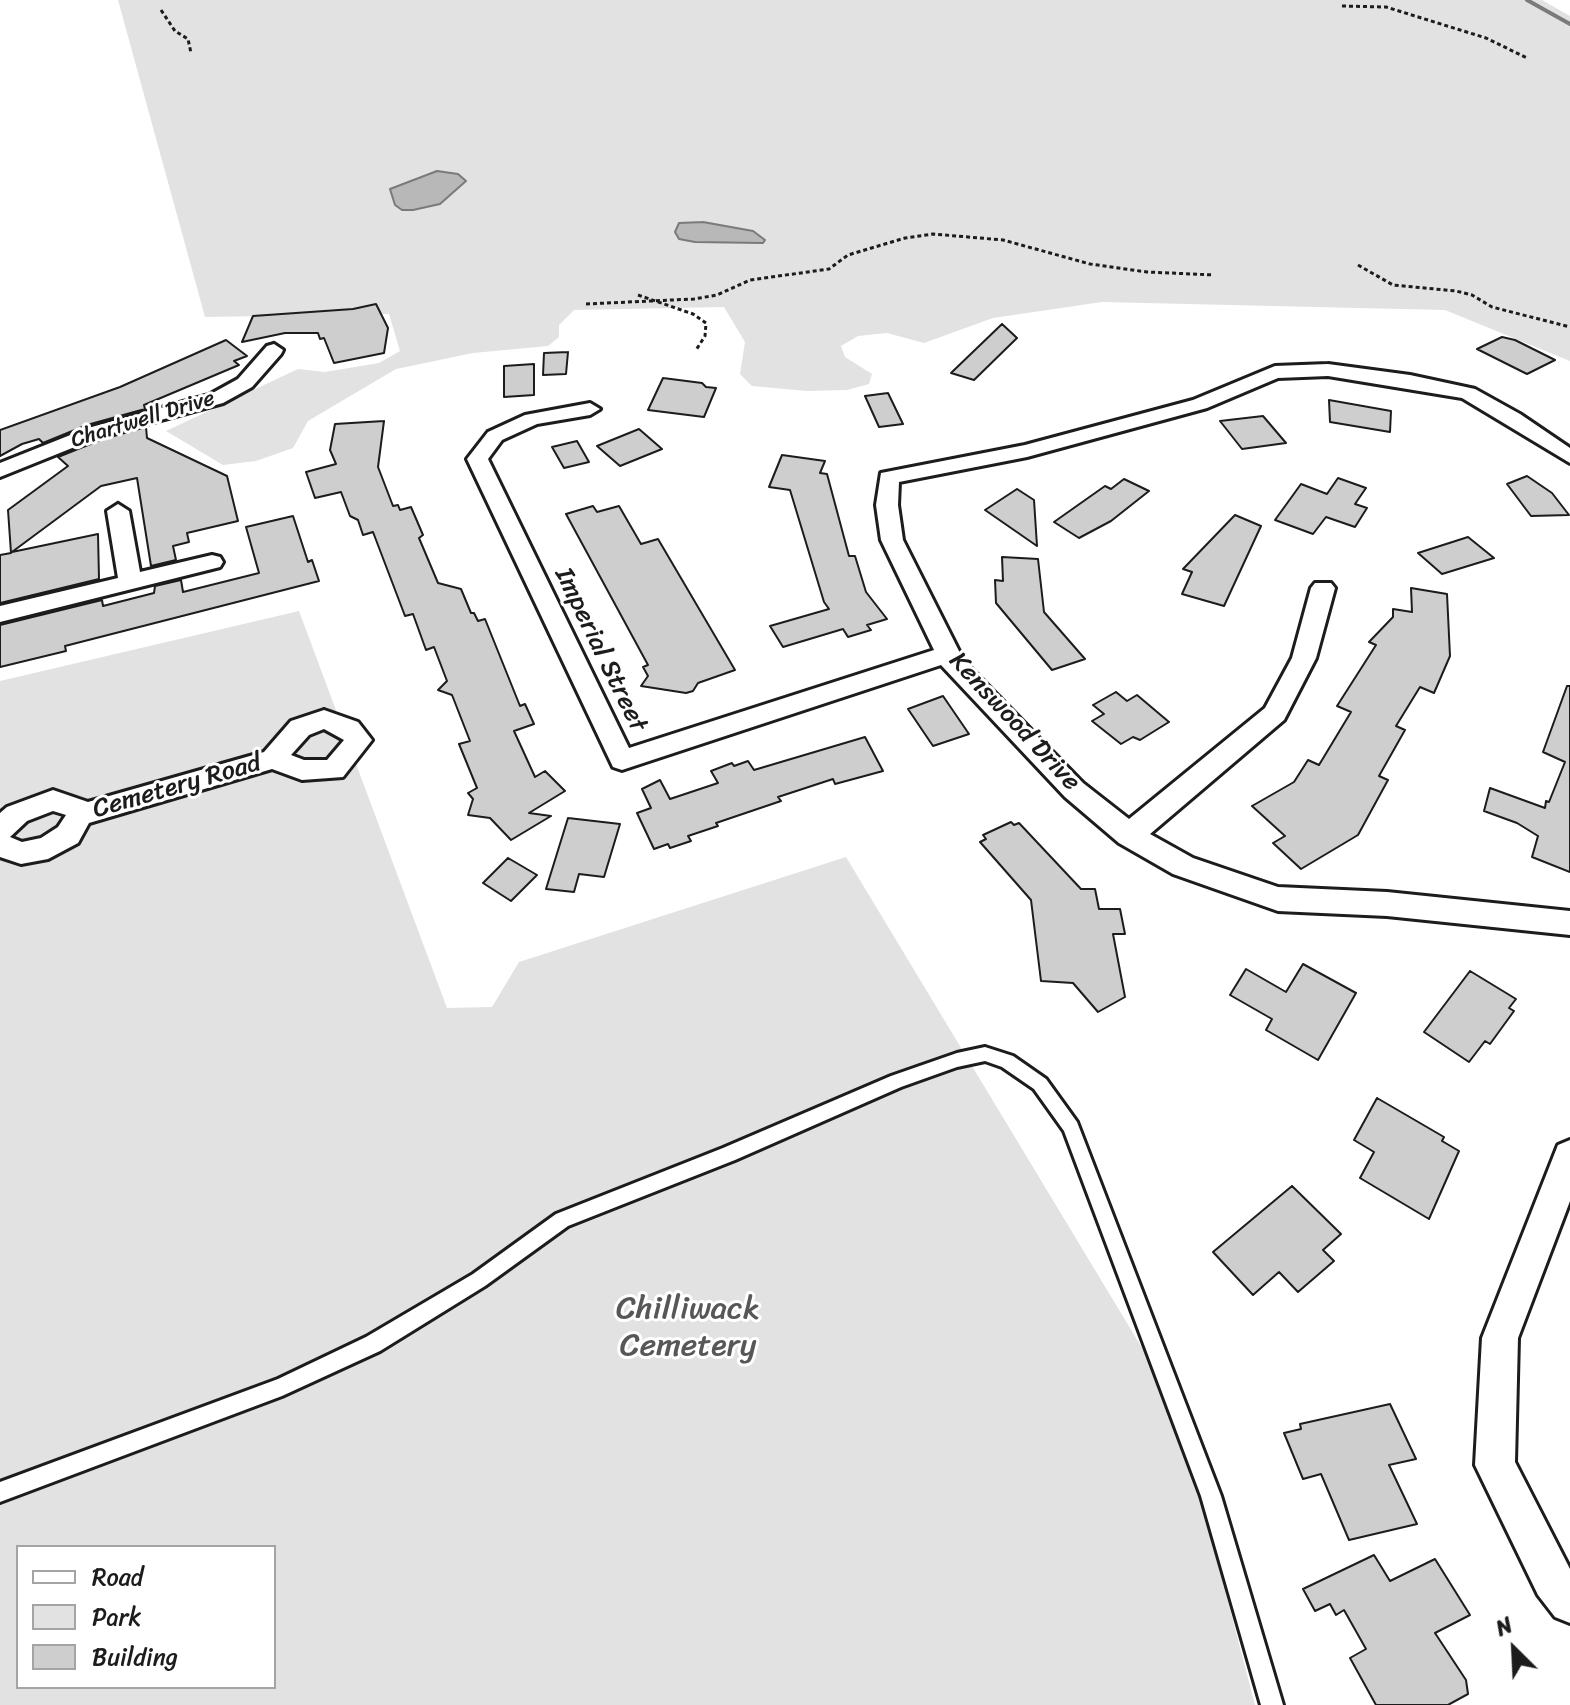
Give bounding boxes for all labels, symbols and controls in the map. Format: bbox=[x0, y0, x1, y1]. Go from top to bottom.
street label: Chartwell Drive bbox=[68, 386, 218, 454]
street label: Imperial Street bbox=[547, 563, 653, 737]
street label: Kenswood Drive bbox=[942, 646, 1086, 798]
street label: Cemetery Road bbox=[89, 748, 265, 826]
park label: Chilliwack Cemetery bbox=[616, 1291, 760, 1366]
legend bbox=[16, 1545, 276, 1689]
text: Road bbox=[92, 1556, 143, 1598]
text: Park bbox=[92, 1596, 141, 1638]
text: N bbox=[1489, 1606, 1519, 1648]
north arrow bbox=[1474, 1609, 1554, 1689]
text: Building bbox=[92, 1636, 178, 1678]

